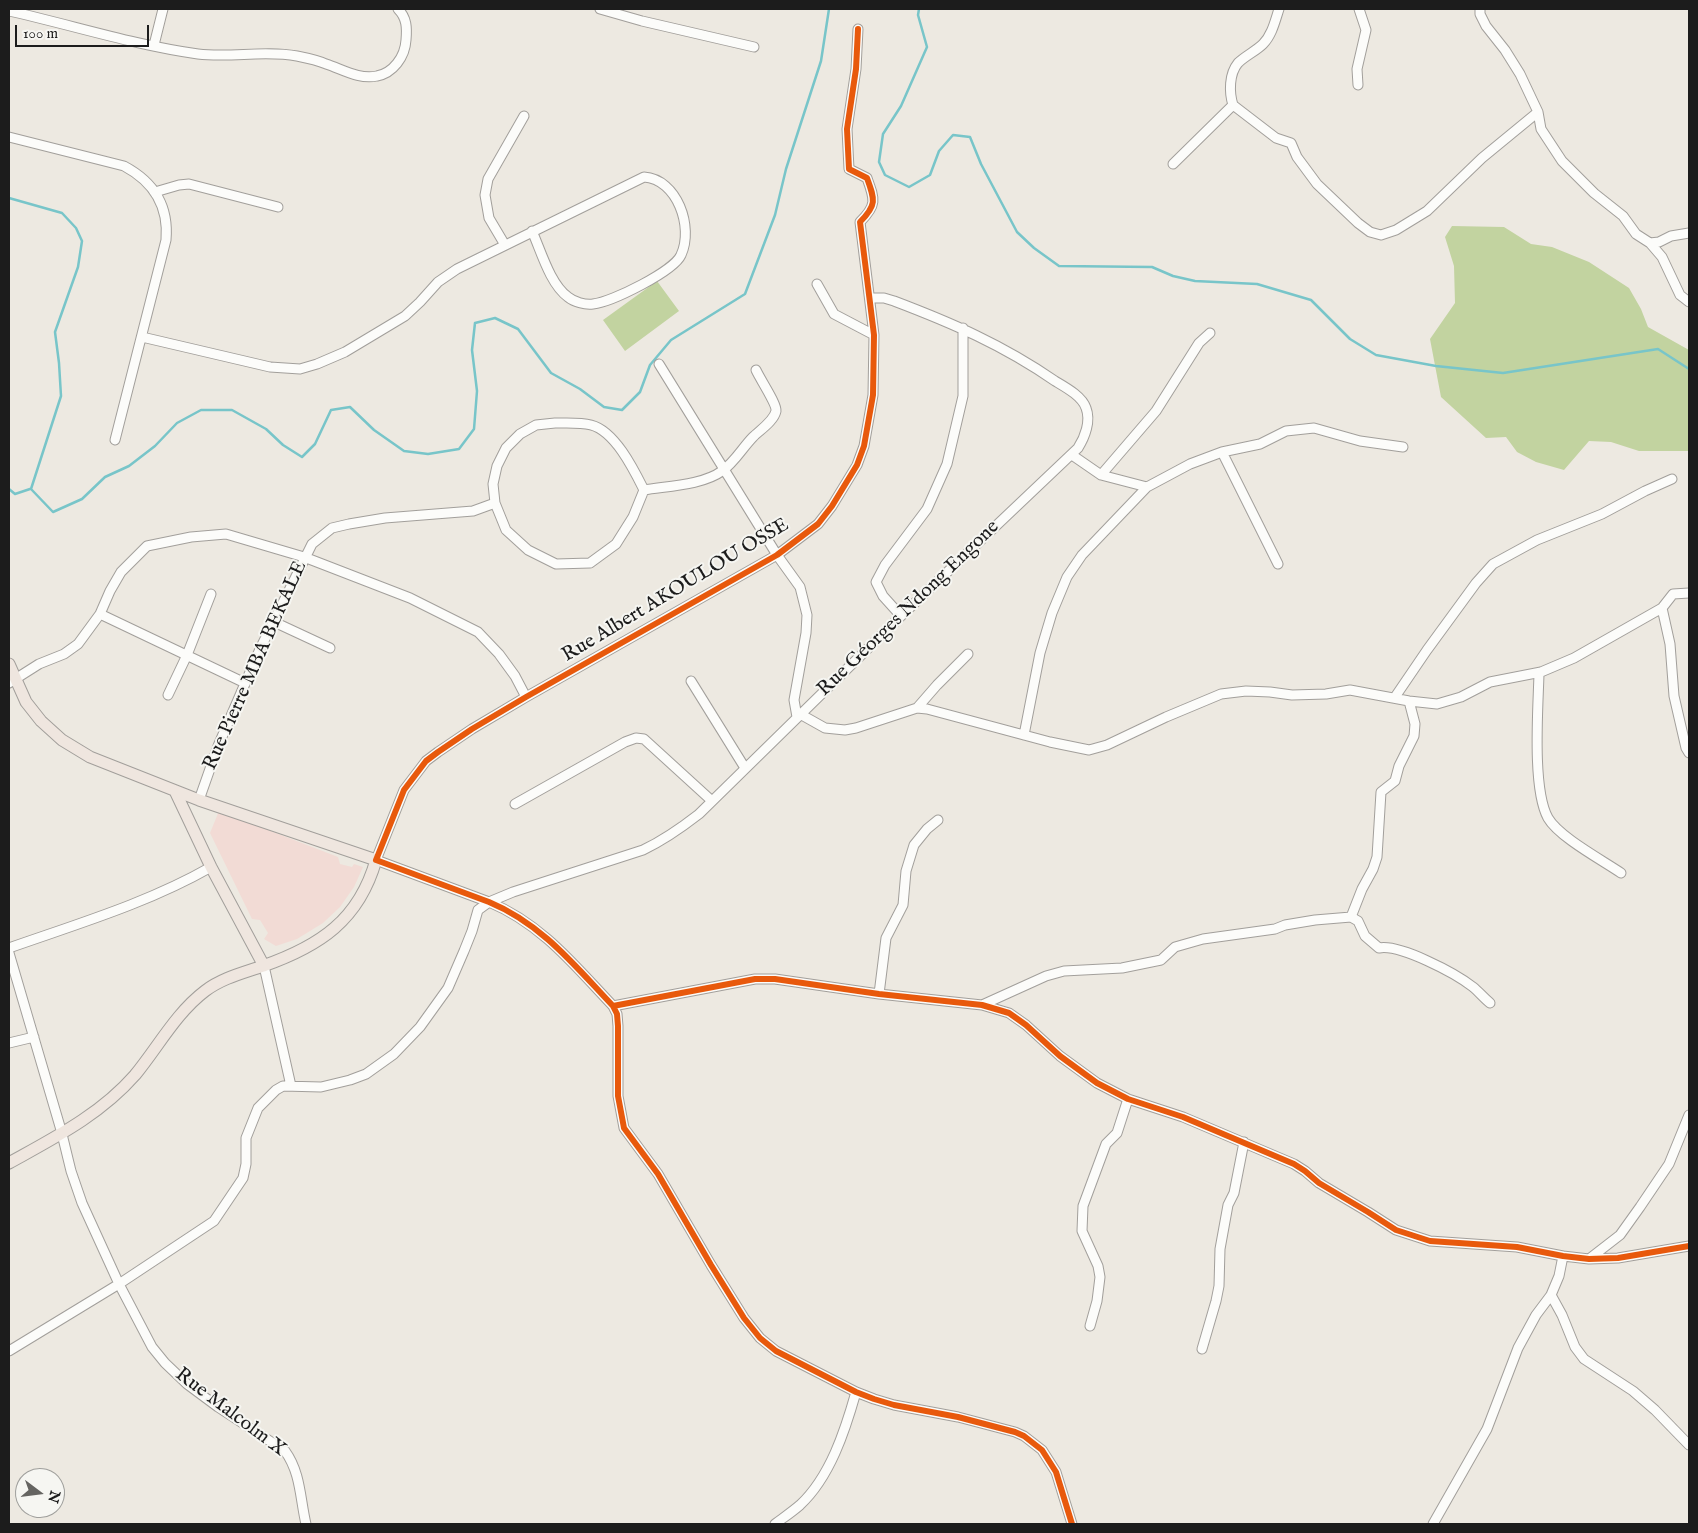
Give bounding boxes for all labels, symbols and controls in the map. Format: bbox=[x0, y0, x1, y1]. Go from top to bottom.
scale bar bbox=[18, 15, 151, 47]
text: 100 m bbox=[23, 24, 58, 43]
street label: Rue Albert AKOULOU OSSE bbox=[558, 514, 794, 668]
street label: Rue Géorges Ndong Engone bbox=[813, 516, 1005, 702]
street label: Rue Pierre MBA BEKALE bbox=[199, 558, 313, 774]
street label: Rue Malcolm X bbox=[170, 1363, 290, 1463]
north arrow bbox=[15, 1468, 65, 1518]
text: N bbox=[43, 1488, 64, 1505]

